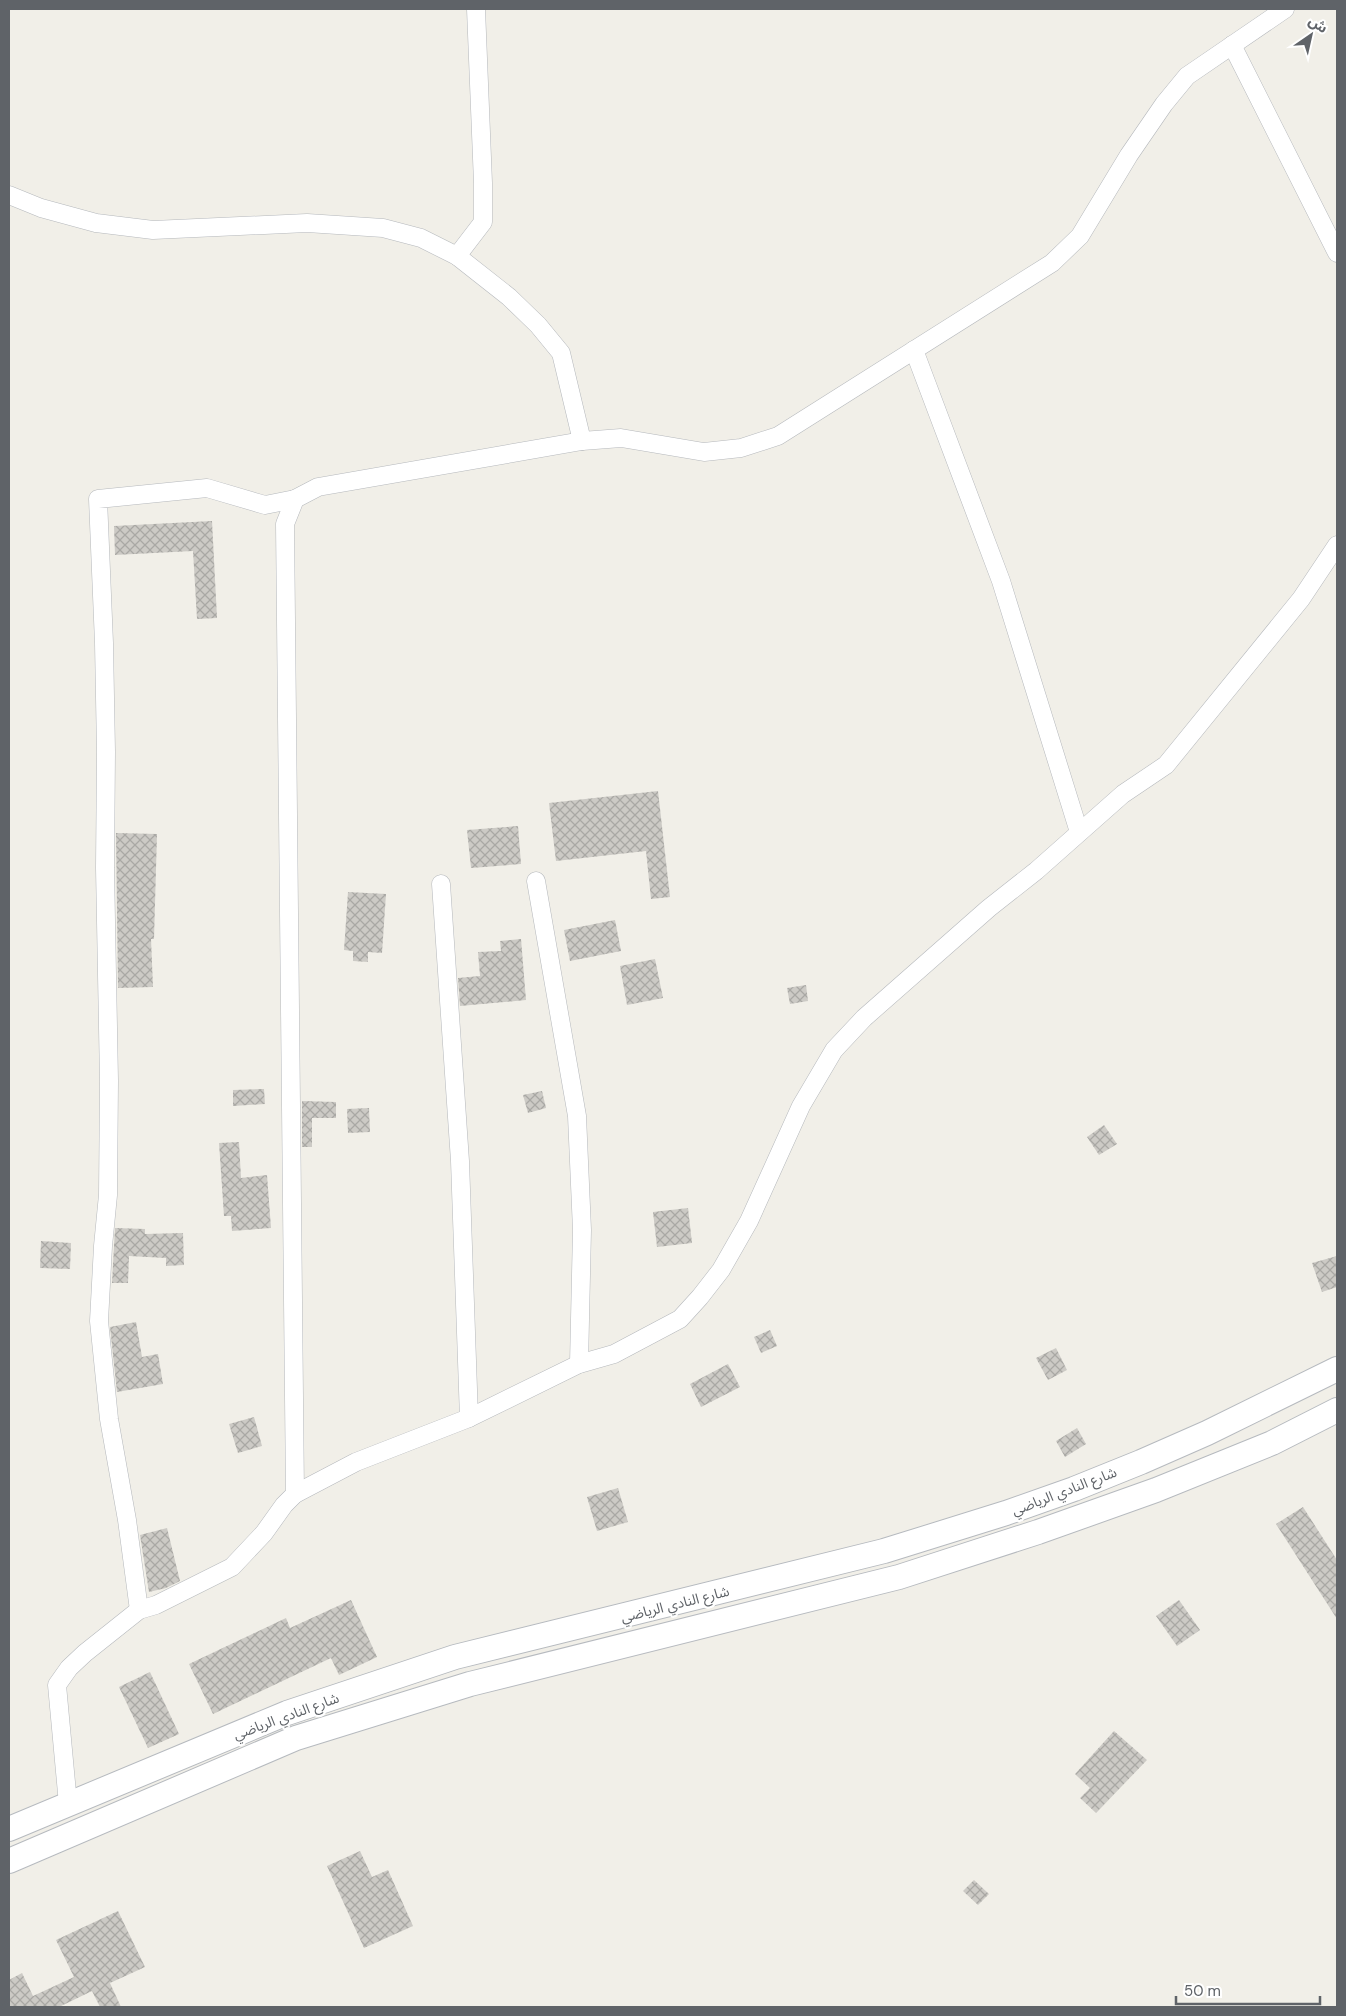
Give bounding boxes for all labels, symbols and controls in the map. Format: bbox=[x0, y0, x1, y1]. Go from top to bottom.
north arrow bbox=[1286, 10, 1336, 60]
text: ش bbox=[1305, 11, 1331, 37]
street label: شارع النادي الرياضي bbox=[1009, 1463, 1120, 1521]
street label: شارع النادي الرياضي bbox=[619, 1582, 732, 1628]
street label: شارع النادي الرياضي bbox=[231, 1689, 342, 1746]
scale bar bbox=[1176, 1974, 1320, 2006]
text: 50 m bbox=[1184, 1981, 1221, 2001]

